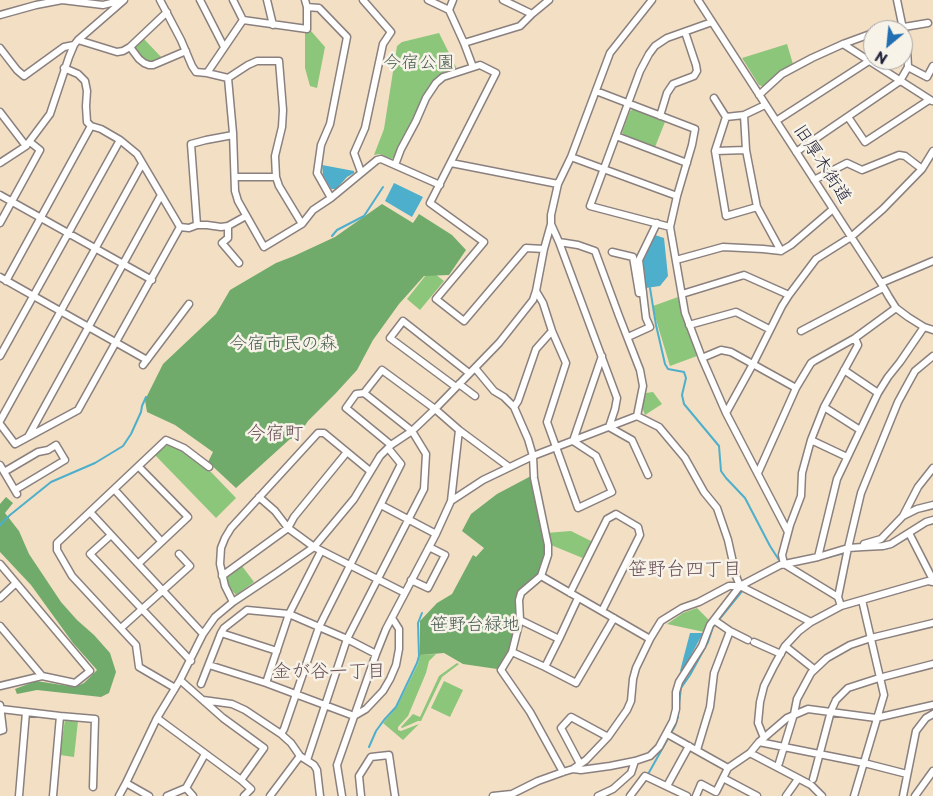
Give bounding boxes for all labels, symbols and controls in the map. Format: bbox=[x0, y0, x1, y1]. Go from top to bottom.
north arrow bbox=[863, 20, 913, 70]
text: N bbox=[871, 46, 891, 70]
park label: 今宿公園 bbox=[383, 52, 455, 74]
street label: 旧厚木街道 bbox=[788, 120, 856, 208]
park label: 今宿市民の森 bbox=[229, 333, 337, 355]
district label: 今宿町 bbox=[247, 423, 303, 445]
district label: 笹野台四丁目 bbox=[628, 559, 742, 581]
park label: 笹野台緑地 bbox=[430, 614, 520, 636]
district label: 金が谷一丁目 bbox=[272, 661, 386, 683]

